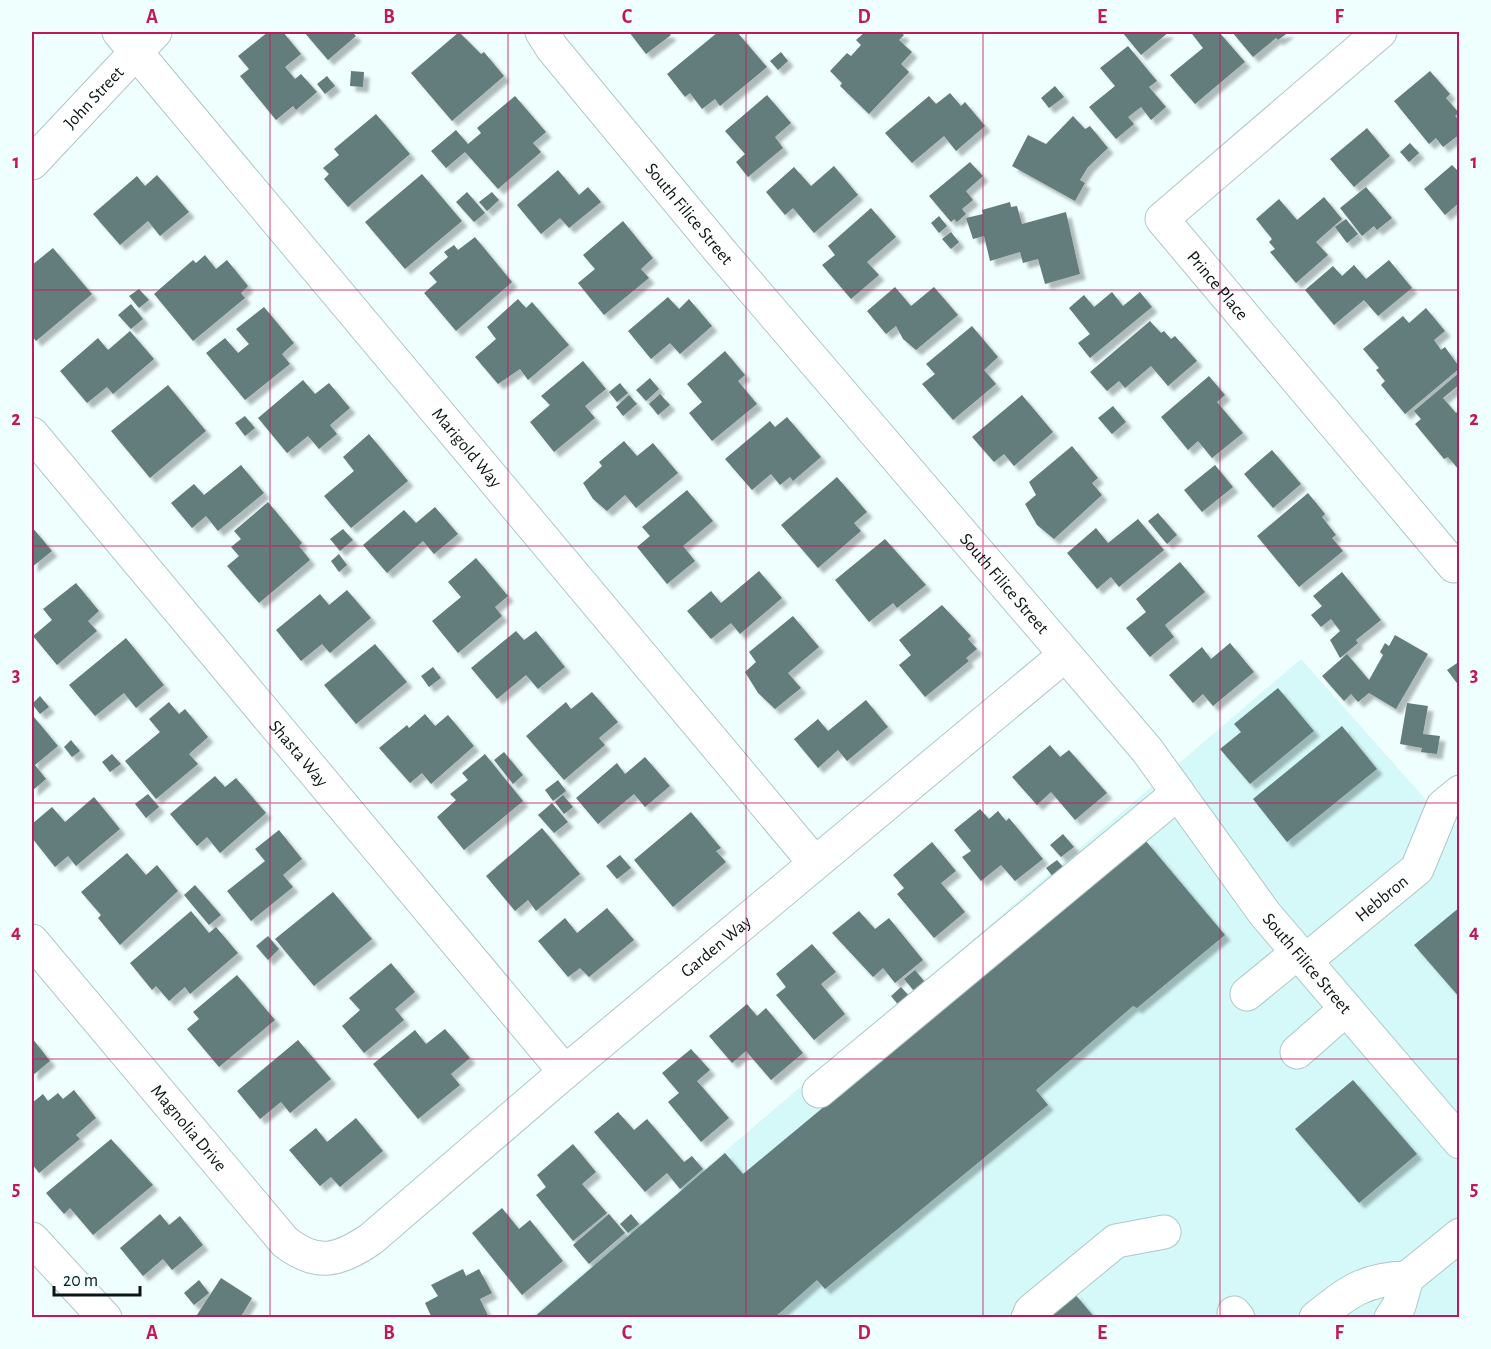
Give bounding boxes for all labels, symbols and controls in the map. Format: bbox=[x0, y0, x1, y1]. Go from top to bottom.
text: A bbox=[146, 7, 158, 27]
text: B bbox=[383, 7, 395, 27]
text: C bbox=[622, 7, 633, 27]
text: D bbox=[857, 7, 871, 27]
text: E bbox=[1097, 7, 1107, 27]
text: F bbox=[1334, 7, 1344, 27]
street label: John Street bbox=[61, 63, 128, 133]
text: 1 bbox=[12, 152, 20, 172]
text: 1 bbox=[1470, 152, 1478, 172]
street label: South Filice Street bbox=[641, 160, 736, 269]
street label: Prince Place bbox=[1183, 248, 1251, 324]
street label: Marigold Way bbox=[428, 405, 505, 492]
text: 2 bbox=[11, 409, 21, 429]
text: 2 bbox=[1469, 409, 1479, 429]
street label: South Filice Street bbox=[956, 530, 1052, 638]
text: 3 bbox=[12, 665, 20, 685]
text: 3 bbox=[1470, 665, 1478, 685]
street label: Shasta Way bbox=[265, 717, 331, 791]
street label: Hebbron bbox=[1352, 872, 1412, 926]
street label: South Filice Street bbox=[1259, 910, 1354, 1018]
street label: Garden Way bbox=[678, 913, 755, 981]
text: 4 bbox=[11, 922, 21, 942]
text: 4 bbox=[1469, 922, 1479, 942]
street label: Magnolia Drive bbox=[147, 1082, 230, 1175]
text: 5 bbox=[12, 1179, 20, 1199]
text: 5 bbox=[1470, 1179, 1478, 1199]
scale bar bbox=[54, 1259, 140, 1297]
text: 20 m bbox=[63, 1272, 98, 1290]
text: A bbox=[146, 1323, 158, 1343]
text: B bbox=[383, 1323, 395, 1343]
text: C bbox=[622, 1323, 633, 1343]
text: D bbox=[857, 1323, 871, 1343]
text: E bbox=[1097, 1323, 1107, 1343]
text: F bbox=[1334, 1323, 1344, 1343]

